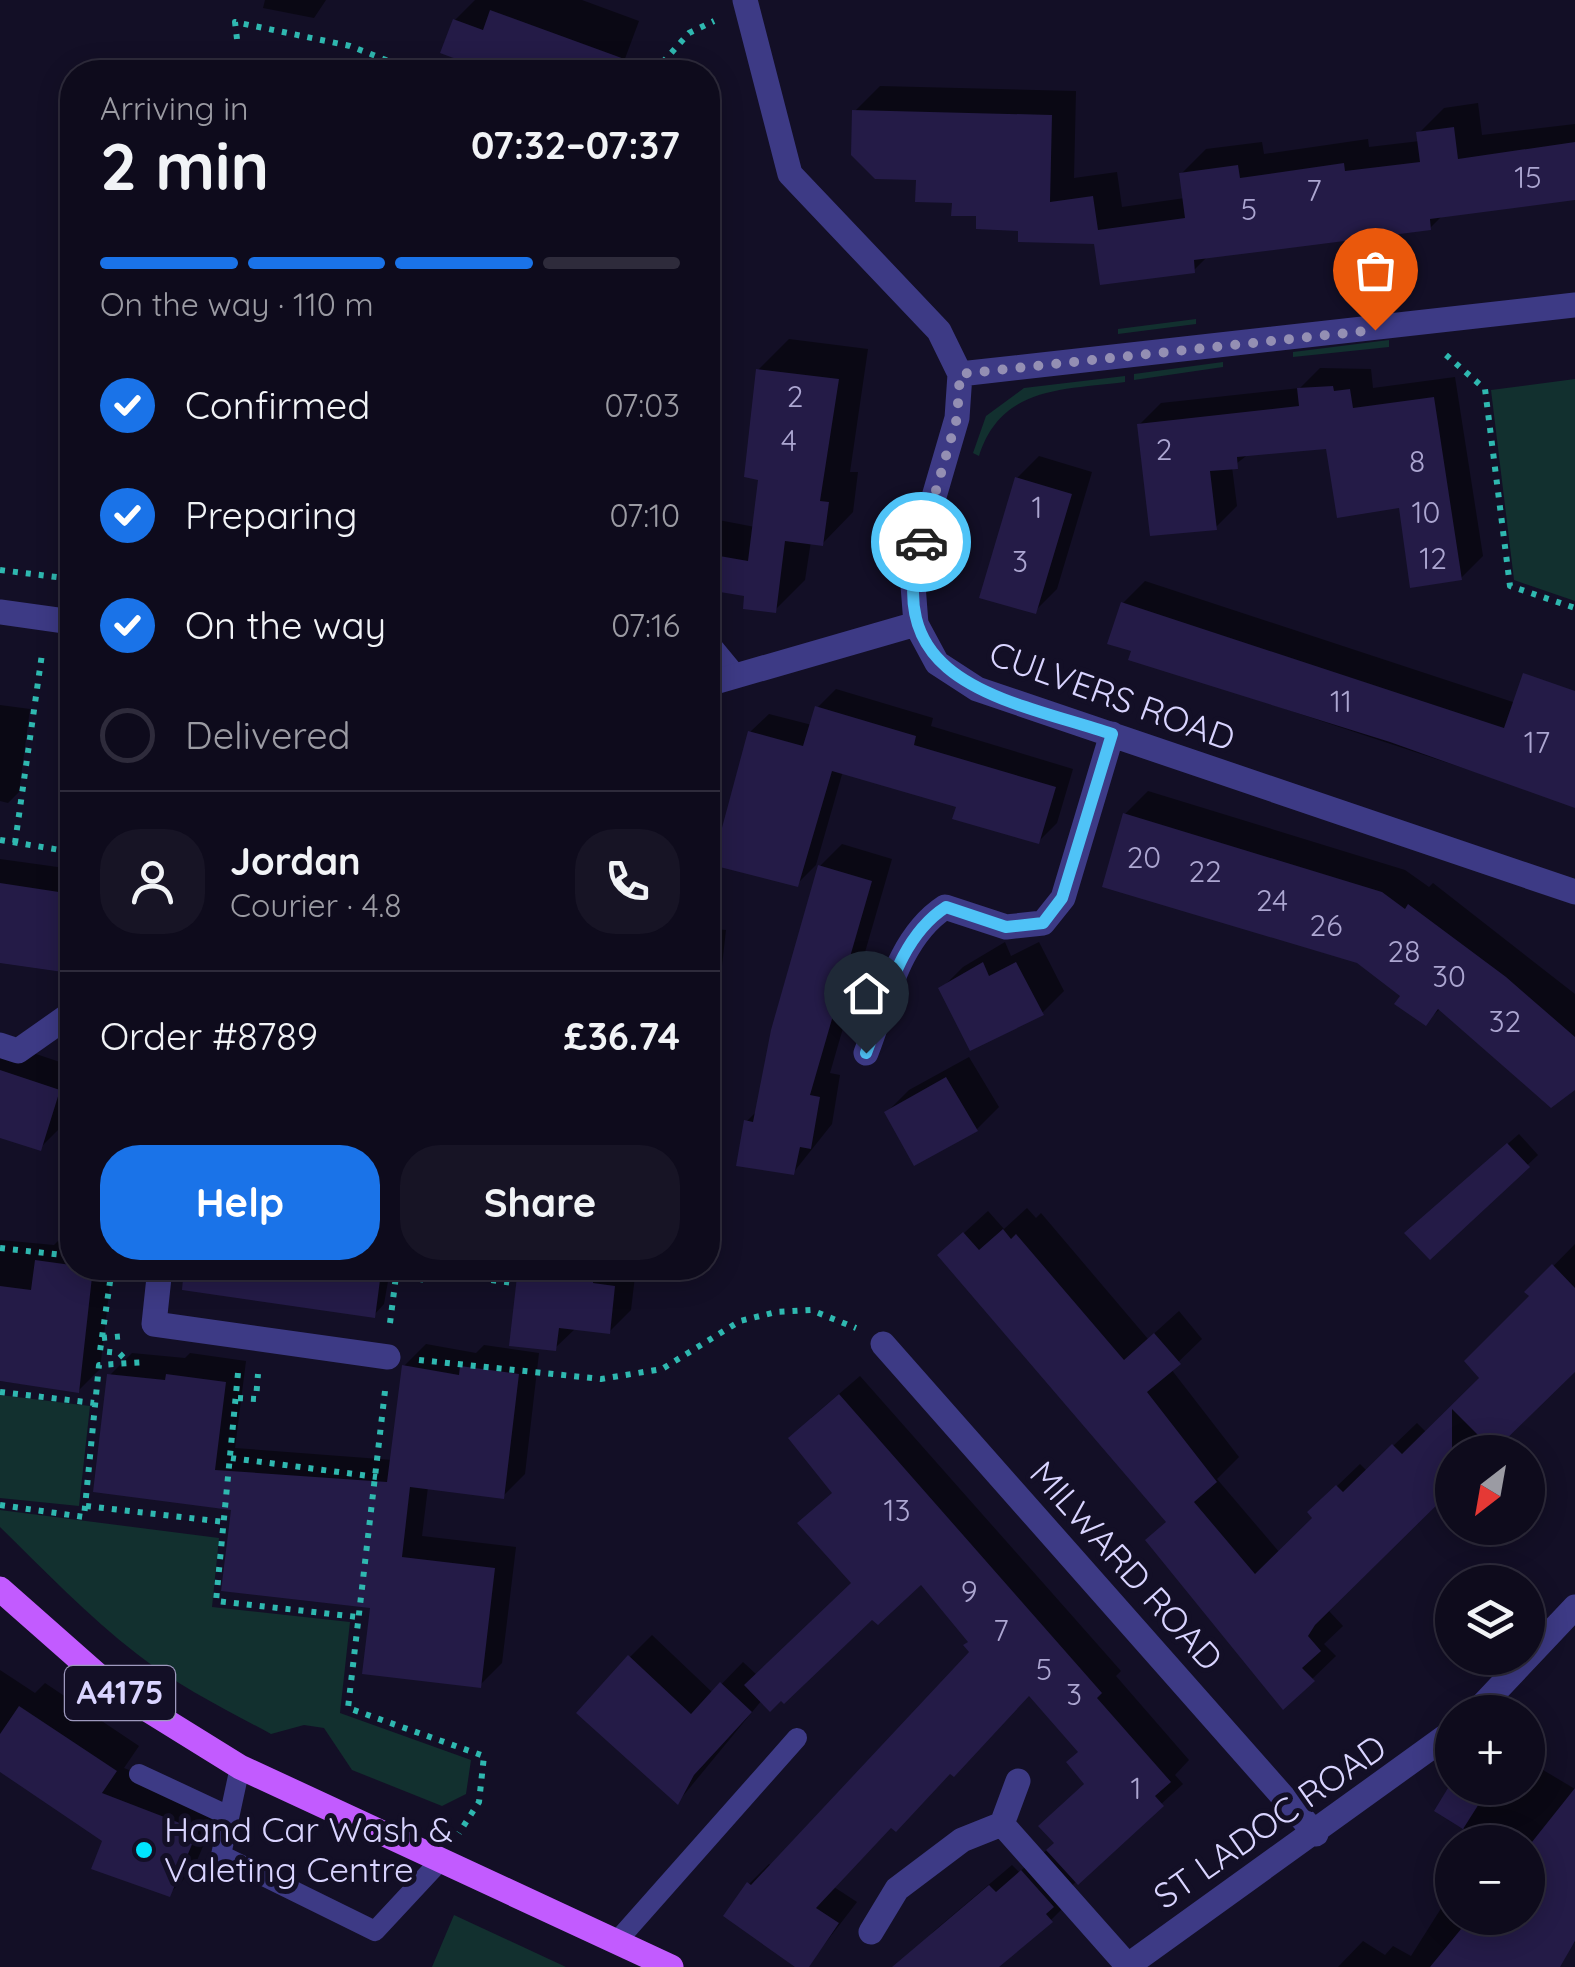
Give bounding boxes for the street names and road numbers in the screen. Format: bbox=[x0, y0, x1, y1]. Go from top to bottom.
street label: CULVERS ROAD bbox=[984, 630, 1241, 760]
street label: MILWARD ROAD bbox=[1021, 1452, 1232, 1679]
road number: A4175 bbox=[65, 1666, 175, 1720]
street label: ST LADOC ROAD bbox=[1145, 1725, 1394, 1918]

